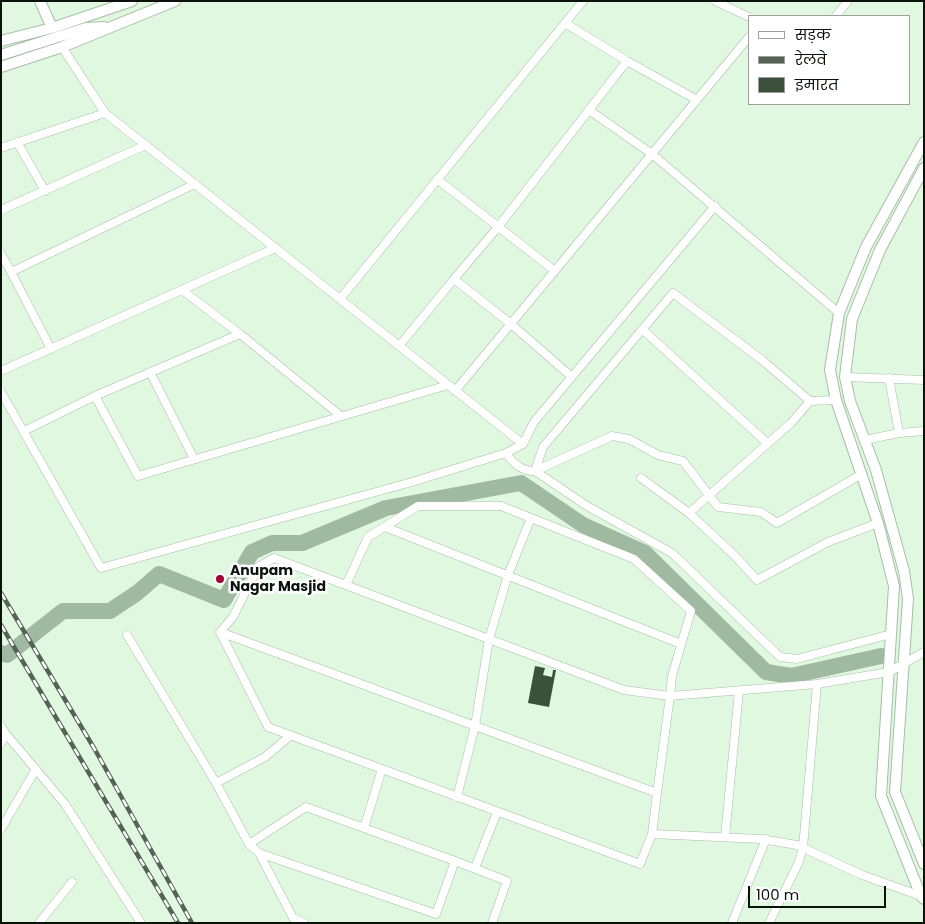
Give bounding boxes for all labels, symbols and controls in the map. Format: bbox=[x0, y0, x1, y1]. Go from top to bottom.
legend bbox=[748, 15, 910, 105]
text: सड़क bbox=[795, 24, 831, 45]
text: रेलवे bbox=[795, 49, 827, 70]
text: इमारत bbox=[795, 74, 838, 95]
place label: Anupam Nagar Masjid bbox=[230, 563, 326, 596]
marker: Anupam Nagar Masjid bbox=[214, 573, 226, 585]
scale bar bbox=[750, 876, 888, 908]
text: 100 m bbox=[756, 884, 799, 905]

